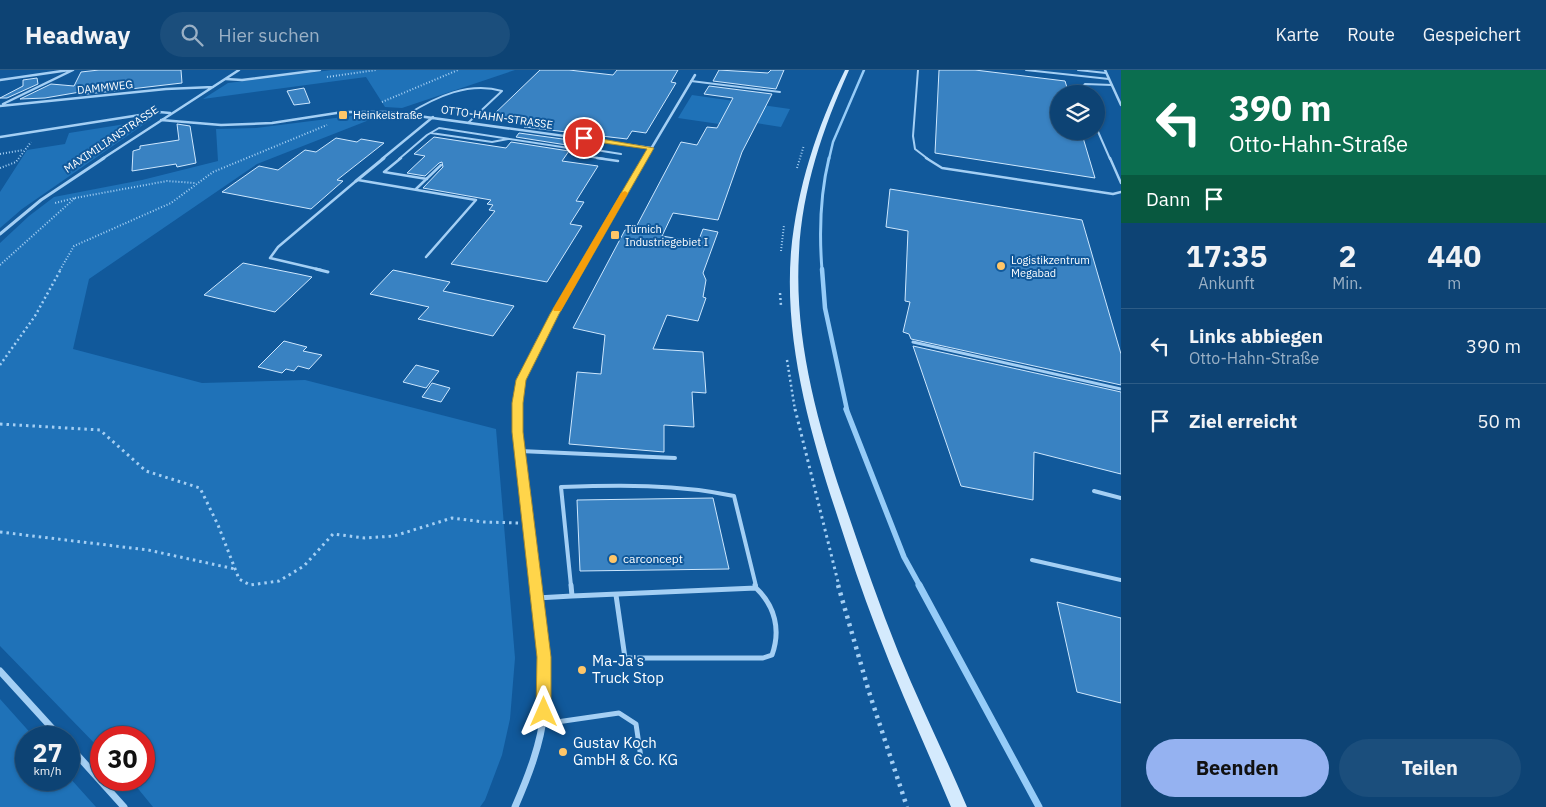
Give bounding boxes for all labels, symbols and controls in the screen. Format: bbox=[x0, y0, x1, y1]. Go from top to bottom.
search box bbox=[160, 12, 510, 57]
text: Headway bbox=[25, 19, 130, 51]
icon: search bbox=[178, 21, 206, 49]
text: Hier suchen bbox=[218, 23, 320, 47]
text: Karte bbox=[1276, 23, 1319, 46]
text: Route bbox=[1347, 23, 1395, 46]
text: Gespeichert bbox=[1423, 23, 1521, 46]
street label: DAMMWEG bbox=[76, 77, 134, 97]
map controls bbox=[1050, 85, 1105, 140]
button: layers bbox=[1050, 85, 1105, 140]
text: 390 m bbox=[1229, 85, 1332, 131]
icon: left bbox=[1146, 90, 1211, 155]
street label: MAXIMILIANSTRASSE bbox=[61, 102, 161, 176]
street label: OTTO-HAHN-STRASSE bbox=[440, 102, 554, 132]
place label: Heinkelstraße bbox=[353, 108, 423, 122]
marker: Heinkelstraße bbox=[337, 109, 349, 121]
pin bbox=[563, 117, 605, 159]
icon: arrive bbox=[570, 124, 598, 152]
text: Otto-Hahn-Straße bbox=[1229, 129, 1408, 158]
icon: arrive bbox=[1200, 185, 1228, 213]
text: Dann bbox=[1146, 187, 1190, 211]
place label: Türnich Industriegebiet I bbox=[625, 222, 708, 249]
marker: Türnich Industriegebiet I bbox=[609, 229, 621, 241]
text: 17:35 bbox=[1186, 236, 1268, 275]
text: 2 bbox=[1338, 236, 1356, 275]
text: 440 bbox=[1427, 236, 1481, 275]
place label: Logistikzentrum Megabad bbox=[1011, 253, 1090, 280]
marker: Logistikzentrum Megabad bbox=[995, 260, 1007, 272]
text: Ankunft bbox=[1198, 273, 1255, 293]
text: Min. bbox=[1332, 273, 1363, 293]
text: m bbox=[1447, 273, 1461, 293]
text: Links abbiegen bbox=[1189, 324, 1323, 348]
icon: left bbox=[1146, 332, 1174, 360]
text: 390 m bbox=[1466, 334, 1521, 358]
text: Otto-Hahn-Straße bbox=[1189, 348, 1319, 368]
icon: arrive bbox=[1146, 407, 1174, 435]
text: Ziel erreicht bbox=[1189, 409, 1297, 433]
text: 50 m bbox=[1477, 409, 1521, 433]
place label: carconcept bbox=[623, 551, 683, 566]
marker: carconcept bbox=[607, 553, 619, 565]
place label: Ma-Ja's Truck Stop bbox=[592, 651, 664, 687]
marker: Ma-Ja's Truck Stop bbox=[576, 664, 588, 676]
position arrow bbox=[517, 685, 569, 737]
speed limit sign: 30 bbox=[90, 726, 155, 791]
place label: Gustav Koch GmbH & Co. KG bbox=[573, 733, 678, 769]
text: 27 bbox=[32, 736, 63, 769]
button: Beenden bbox=[1146, 739, 1329, 797]
button: Teilen bbox=[1339, 739, 1521, 797]
marker: Gustav Koch GmbH & Co. KG bbox=[557, 746, 569, 758]
text: km/h bbox=[33, 763, 62, 778]

